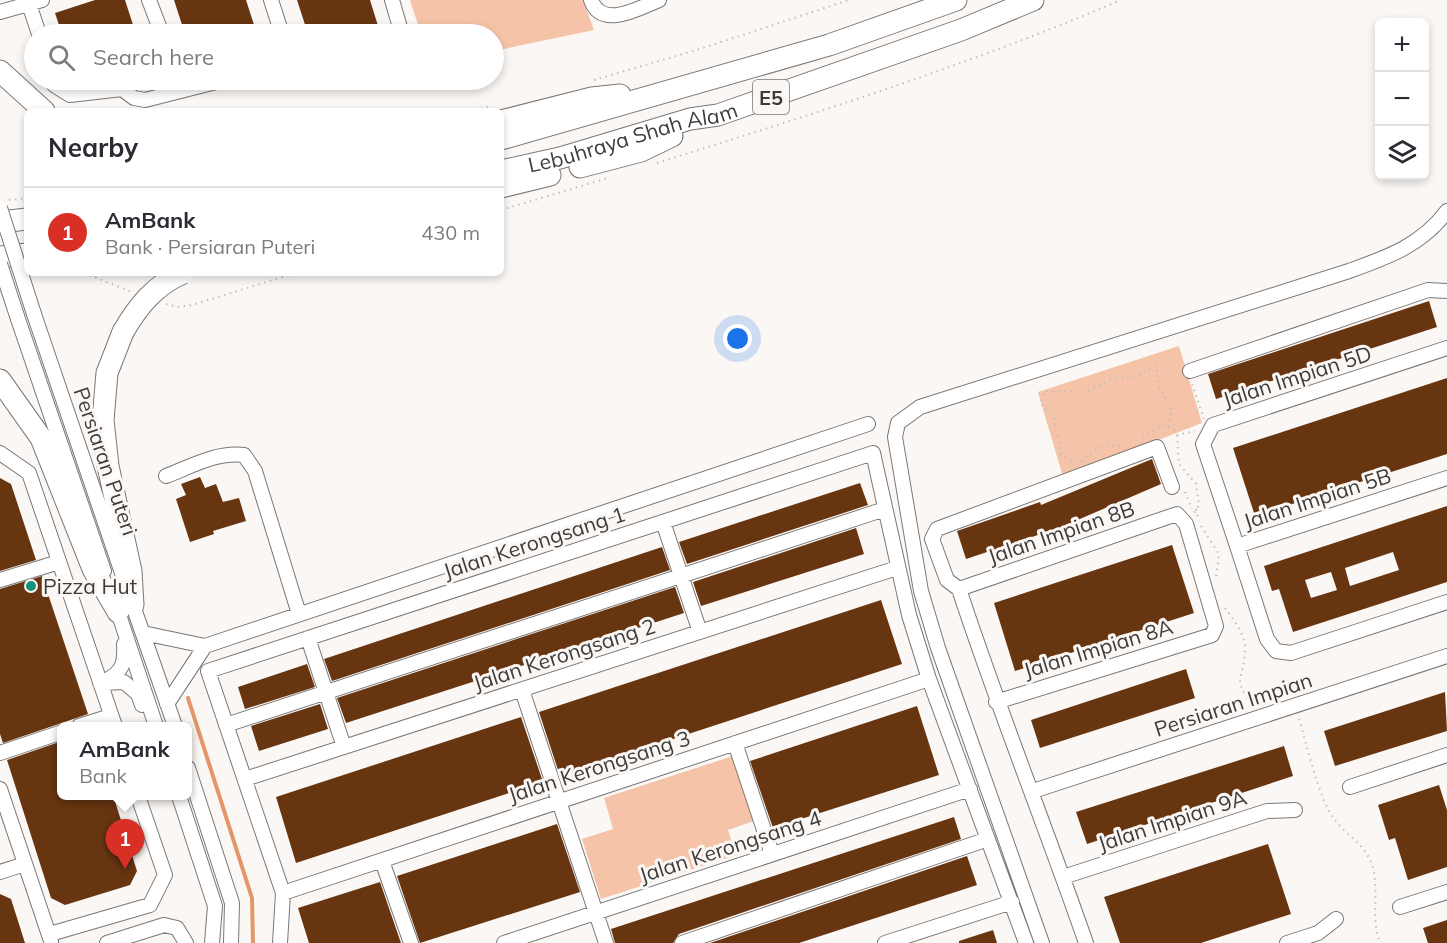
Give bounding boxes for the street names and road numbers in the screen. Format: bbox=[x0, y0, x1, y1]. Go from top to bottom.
road number: E5 bbox=[753, 80, 789, 114]
street label: Lebuhraya Shah Alam bbox=[525, 96, 741, 178]
street label: Jalan Impian 5D bbox=[1219, 340, 1375, 412]
street label: Persiaran Puteri bbox=[68, 383, 144, 539]
street label: Jalan Impian 5B bbox=[1240, 462, 1394, 534]
street label: Jalan Impian 8B bbox=[984, 495, 1138, 569]
street label: Jalan Kerongsang 1 bbox=[440, 500, 628, 584]
street label: Jalan Kerongsang 2 bbox=[470, 612, 658, 696]
street label: Jalan Impian 8A bbox=[1020, 613, 1176, 683]
street label: Persiaran Impian bbox=[1151, 666, 1315, 742]
street label: Jalan Kerongsang 3 bbox=[505, 724, 693, 808]
street label: Jalan Impian 9A bbox=[1094, 784, 1250, 856]
street label: Jalan Kerongsang 4 bbox=[636, 804, 825, 888]

